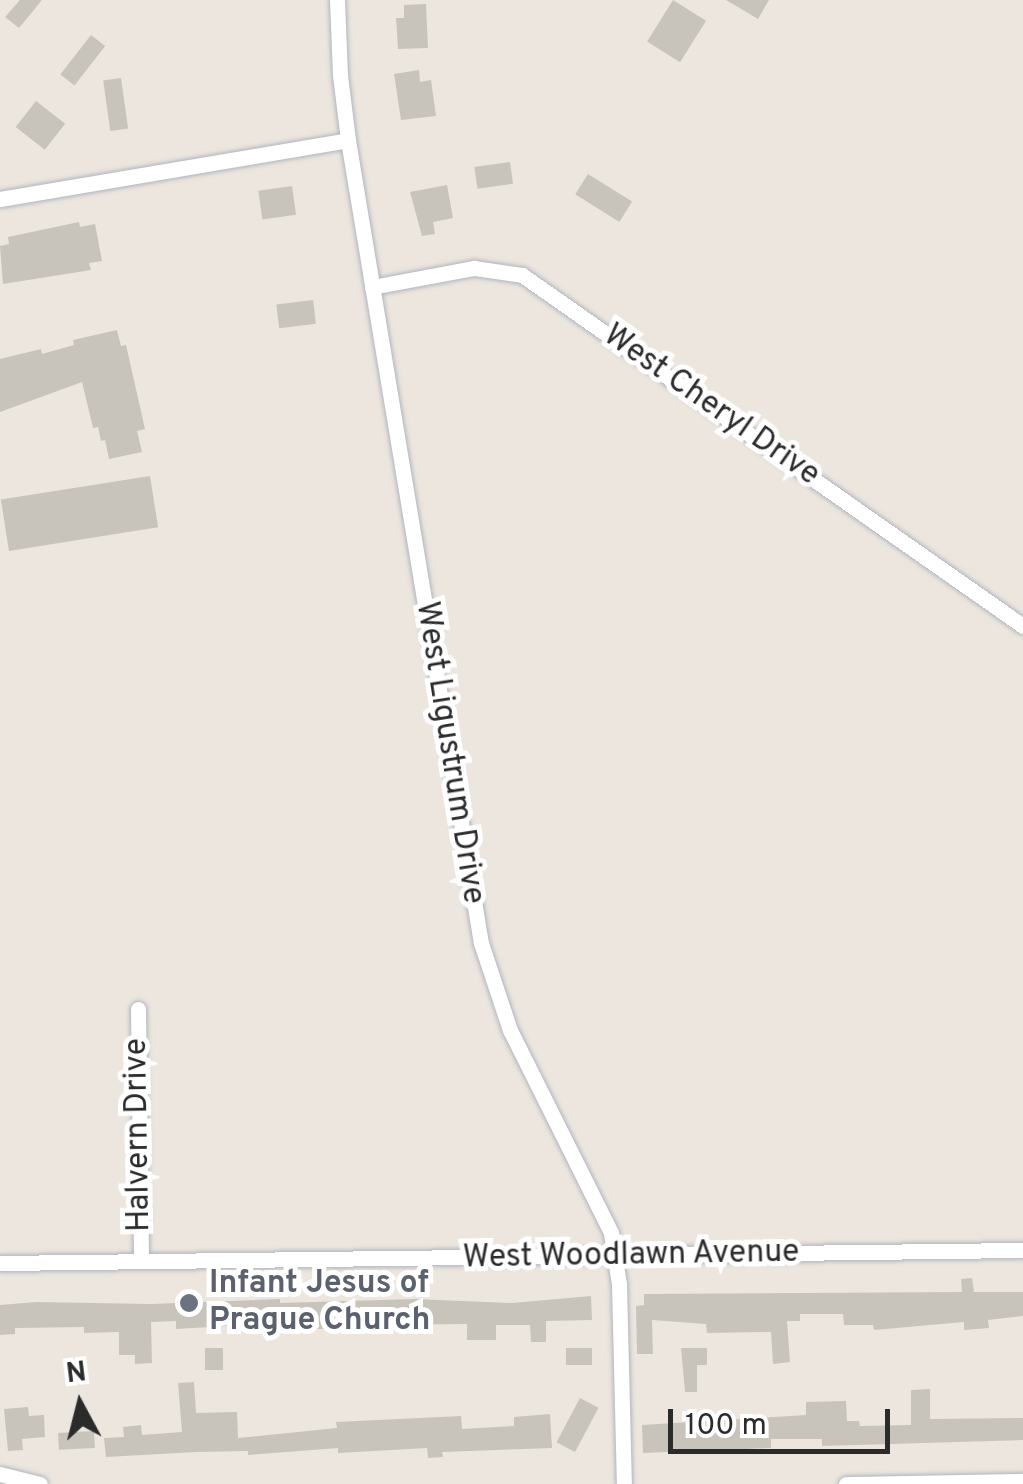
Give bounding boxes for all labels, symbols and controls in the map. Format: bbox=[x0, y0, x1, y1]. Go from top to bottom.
street label: West Cheryl Drive bbox=[595, 317, 827, 495]
street label: West Ligustrum Drive bbox=[406, 599, 492, 907]
street label: Halvern Drive bbox=[118, 1038, 160, 1232]
street label: West Woodlawn Avenue bbox=[461, 1234, 801, 1278]
place label: Infant Jesus of Prague Church bbox=[209, 1266, 430, 1341]
marker: Infant Jesus of Prague Church bbox=[178, 1292, 200, 1314]
north arrow bbox=[30, 1354, 130, 1454]
text: N bbox=[64, 1355, 89, 1393]
scale bar bbox=[673, 1389, 896, 1451]
text: 100 m bbox=[685, 1408, 767, 1445]

